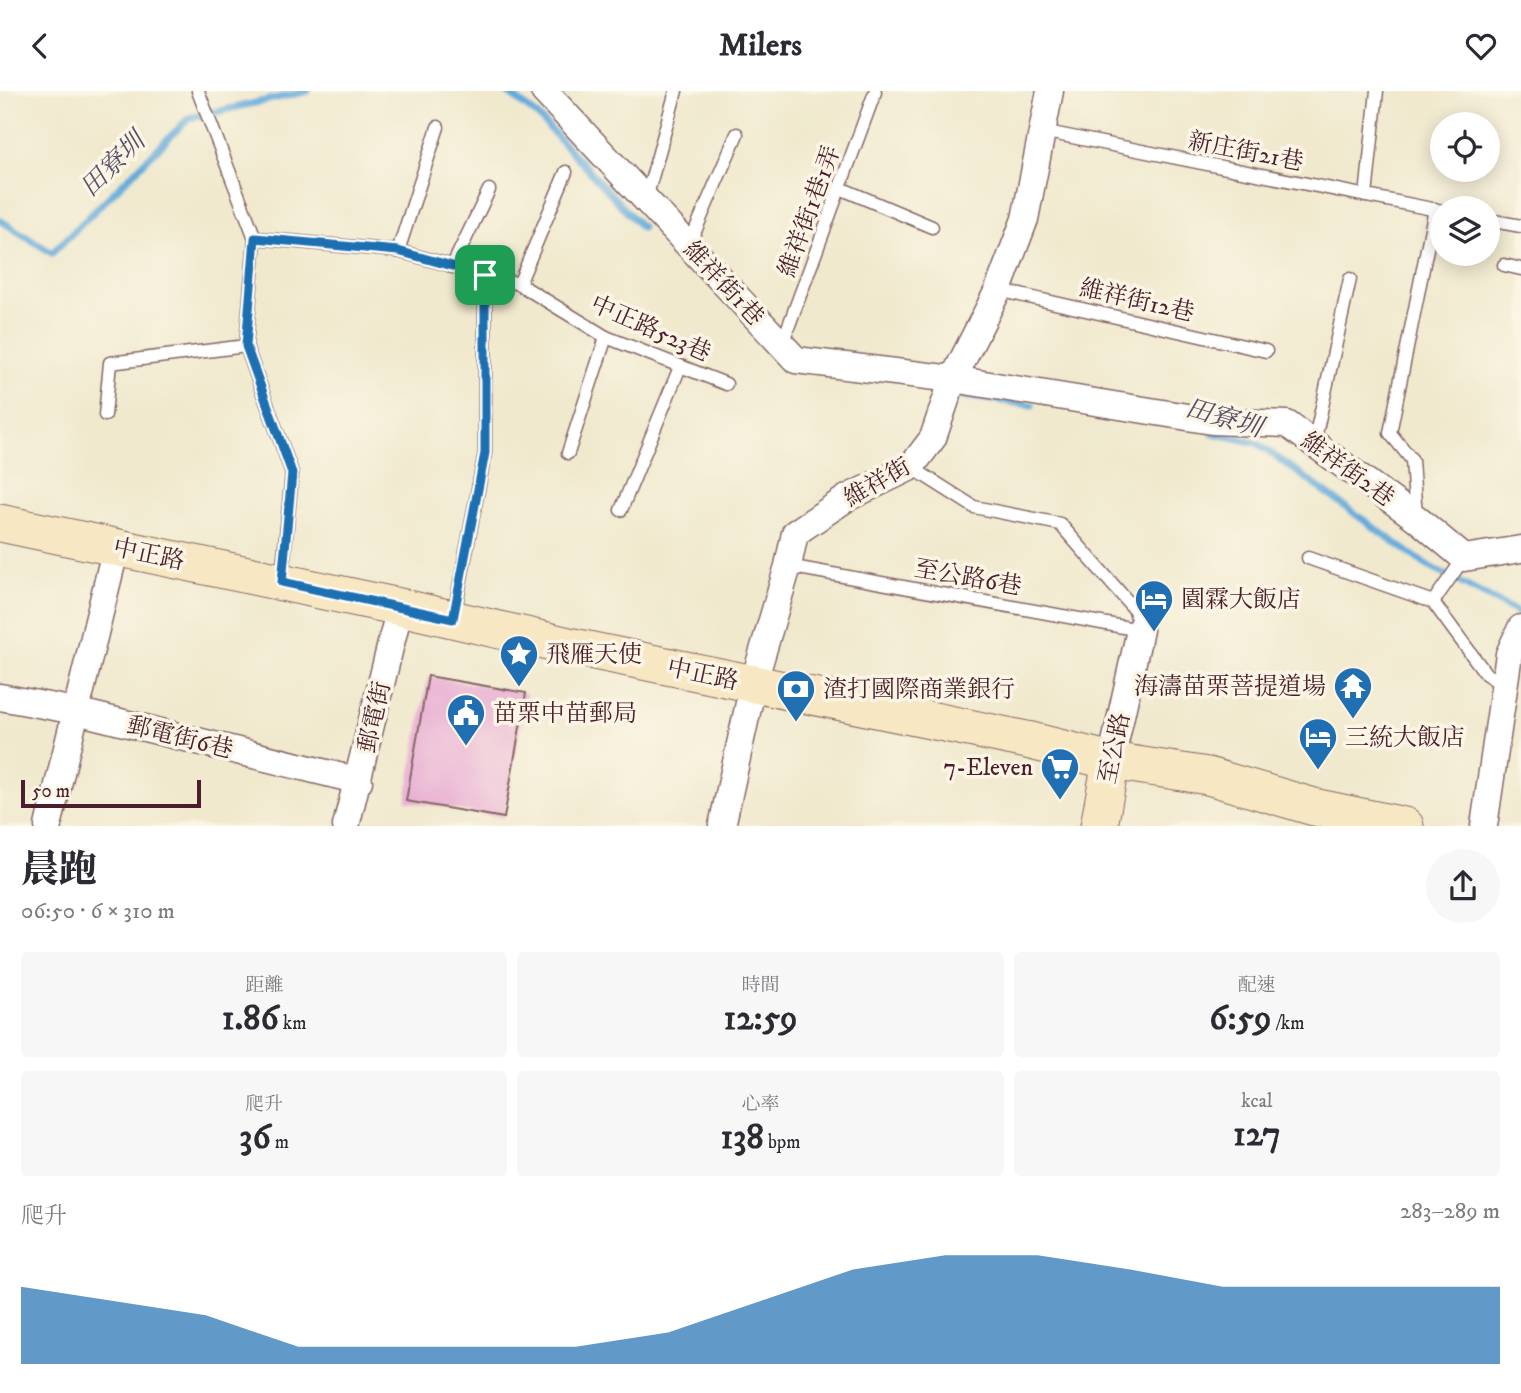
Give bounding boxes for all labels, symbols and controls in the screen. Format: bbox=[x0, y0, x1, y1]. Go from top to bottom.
text: Milers bbox=[719, 26, 802, 66]
icon: back bbox=[21, 27, 59, 65]
icon: heart bbox=[1462, 27, 1500, 65]
map controls bbox=[1430, 112, 1500, 266]
button: locate bbox=[1430, 112, 1500, 182]
water label: 田寮圳 bbox=[74, 123, 155, 204]
street label: 新庄街21巷 bbox=[1186, 126, 1306, 178]
street label: 維祥街1巷1弄 bbox=[772, 142, 848, 281]
button: layers bbox=[1430, 196, 1500, 266]
street label: 維祥街1巷 bbox=[677, 235, 770, 332]
pin bbox=[455, 245, 515, 305]
icon: arrive bbox=[466, 256, 504, 294]
street label: 維祥街12巷 bbox=[1077, 273, 1197, 329]
street label: 中正路523巷 bbox=[586, 289, 715, 369]
water label: 田寮圳 bbox=[1182, 392, 1269, 446]
street label: 維祥街2巷 bbox=[1295, 426, 1400, 514]
street label: 維祥街 bbox=[839, 452, 916, 514]
street label: 中正路 bbox=[110, 533, 187, 577]
street label: 至公路6巷 bbox=[912, 554, 1024, 602]
hotel icon: 園霖大飯店 bbox=[1133, 578, 1175, 633]
place label: 園霖大飯店 bbox=[1181, 585, 1301, 615]
place icon: 飛雁天使 bbox=[498, 633, 540, 688]
place label: 飛雁天使 bbox=[546, 640, 642, 670]
street label: 中正路 bbox=[664, 653, 741, 697]
temple icon: 海濤苗栗菩提道場 bbox=[1332, 665, 1374, 720]
bank icon: 渣打國際商業銀行 bbox=[775, 668, 817, 723]
place label: 海濤苗栗菩提道場 bbox=[1134, 672, 1326, 702]
place label: 渣打國際商業銀行 bbox=[823, 675, 1015, 705]
street label: 郵電街 bbox=[352, 679, 398, 756]
public building icon: 苗栗中苗郵局 bbox=[445, 692, 487, 747]
place label: 苗栗中苗郵局 bbox=[493, 699, 637, 729]
street label: 郵電街6巷 bbox=[123, 710, 236, 766]
street label: 至公路 bbox=[1093, 710, 1137, 787]
hotel icon: 三統大飯店 bbox=[1297, 716, 1339, 771]
place label: 三統大飯店 bbox=[1345, 723, 1465, 753]
supermarket icon: 7-Eleven bbox=[1039, 746, 1081, 801]
place label: 7-Eleven bbox=[944, 753, 1033, 783]
scale bar bbox=[21, 777, 201, 809]
text: 50 m bbox=[32, 780, 70, 803]
text: 晨跑 bbox=[21, 847, 97, 895]
button: share bbox=[1426, 849, 1500, 923]
text: 06:50 · 6 × 310 m bbox=[21, 897, 175, 926]
text: 距離 bbox=[245, 974, 283, 997]
text: 時間 bbox=[741, 974, 780, 997]
text: 配速 bbox=[1238, 974, 1276, 997]
text: 1.86 bbox=[222, 997, 279, 1041]
text: 12:59 bbox=[723, 997, 798, 1041]
text: 6:59 bbox=[1209, 997, 1271, 1041]
text: km bbox=[279, 1012, 306, 1035]
text: /km bbox=[1271, 1012, 1304, 1035]
text: kcal bbox=[1241, 1090, 1272, 1113]
text: 爬升 bbox=[245, 1093, 283, 1116]
text: 心率 bbox=[741, 1093, 780, 1116]
text: 127 bbox=[1233, 1113, 1281, 1157]
text: 36 bbox=[239, 1116, 271, 1160]
text: 138 bbox=[720, 1116, 764, 1160]
text: m bbox=[271, 1131, 289, 1154]
text: bpm bbox=[764, 1131, 801, 1154]
text: 283–289 m bbox=[1400, 1197, 1500, 1226]
text: 爬升 bbox=[21, 1202, 67, 1231]

